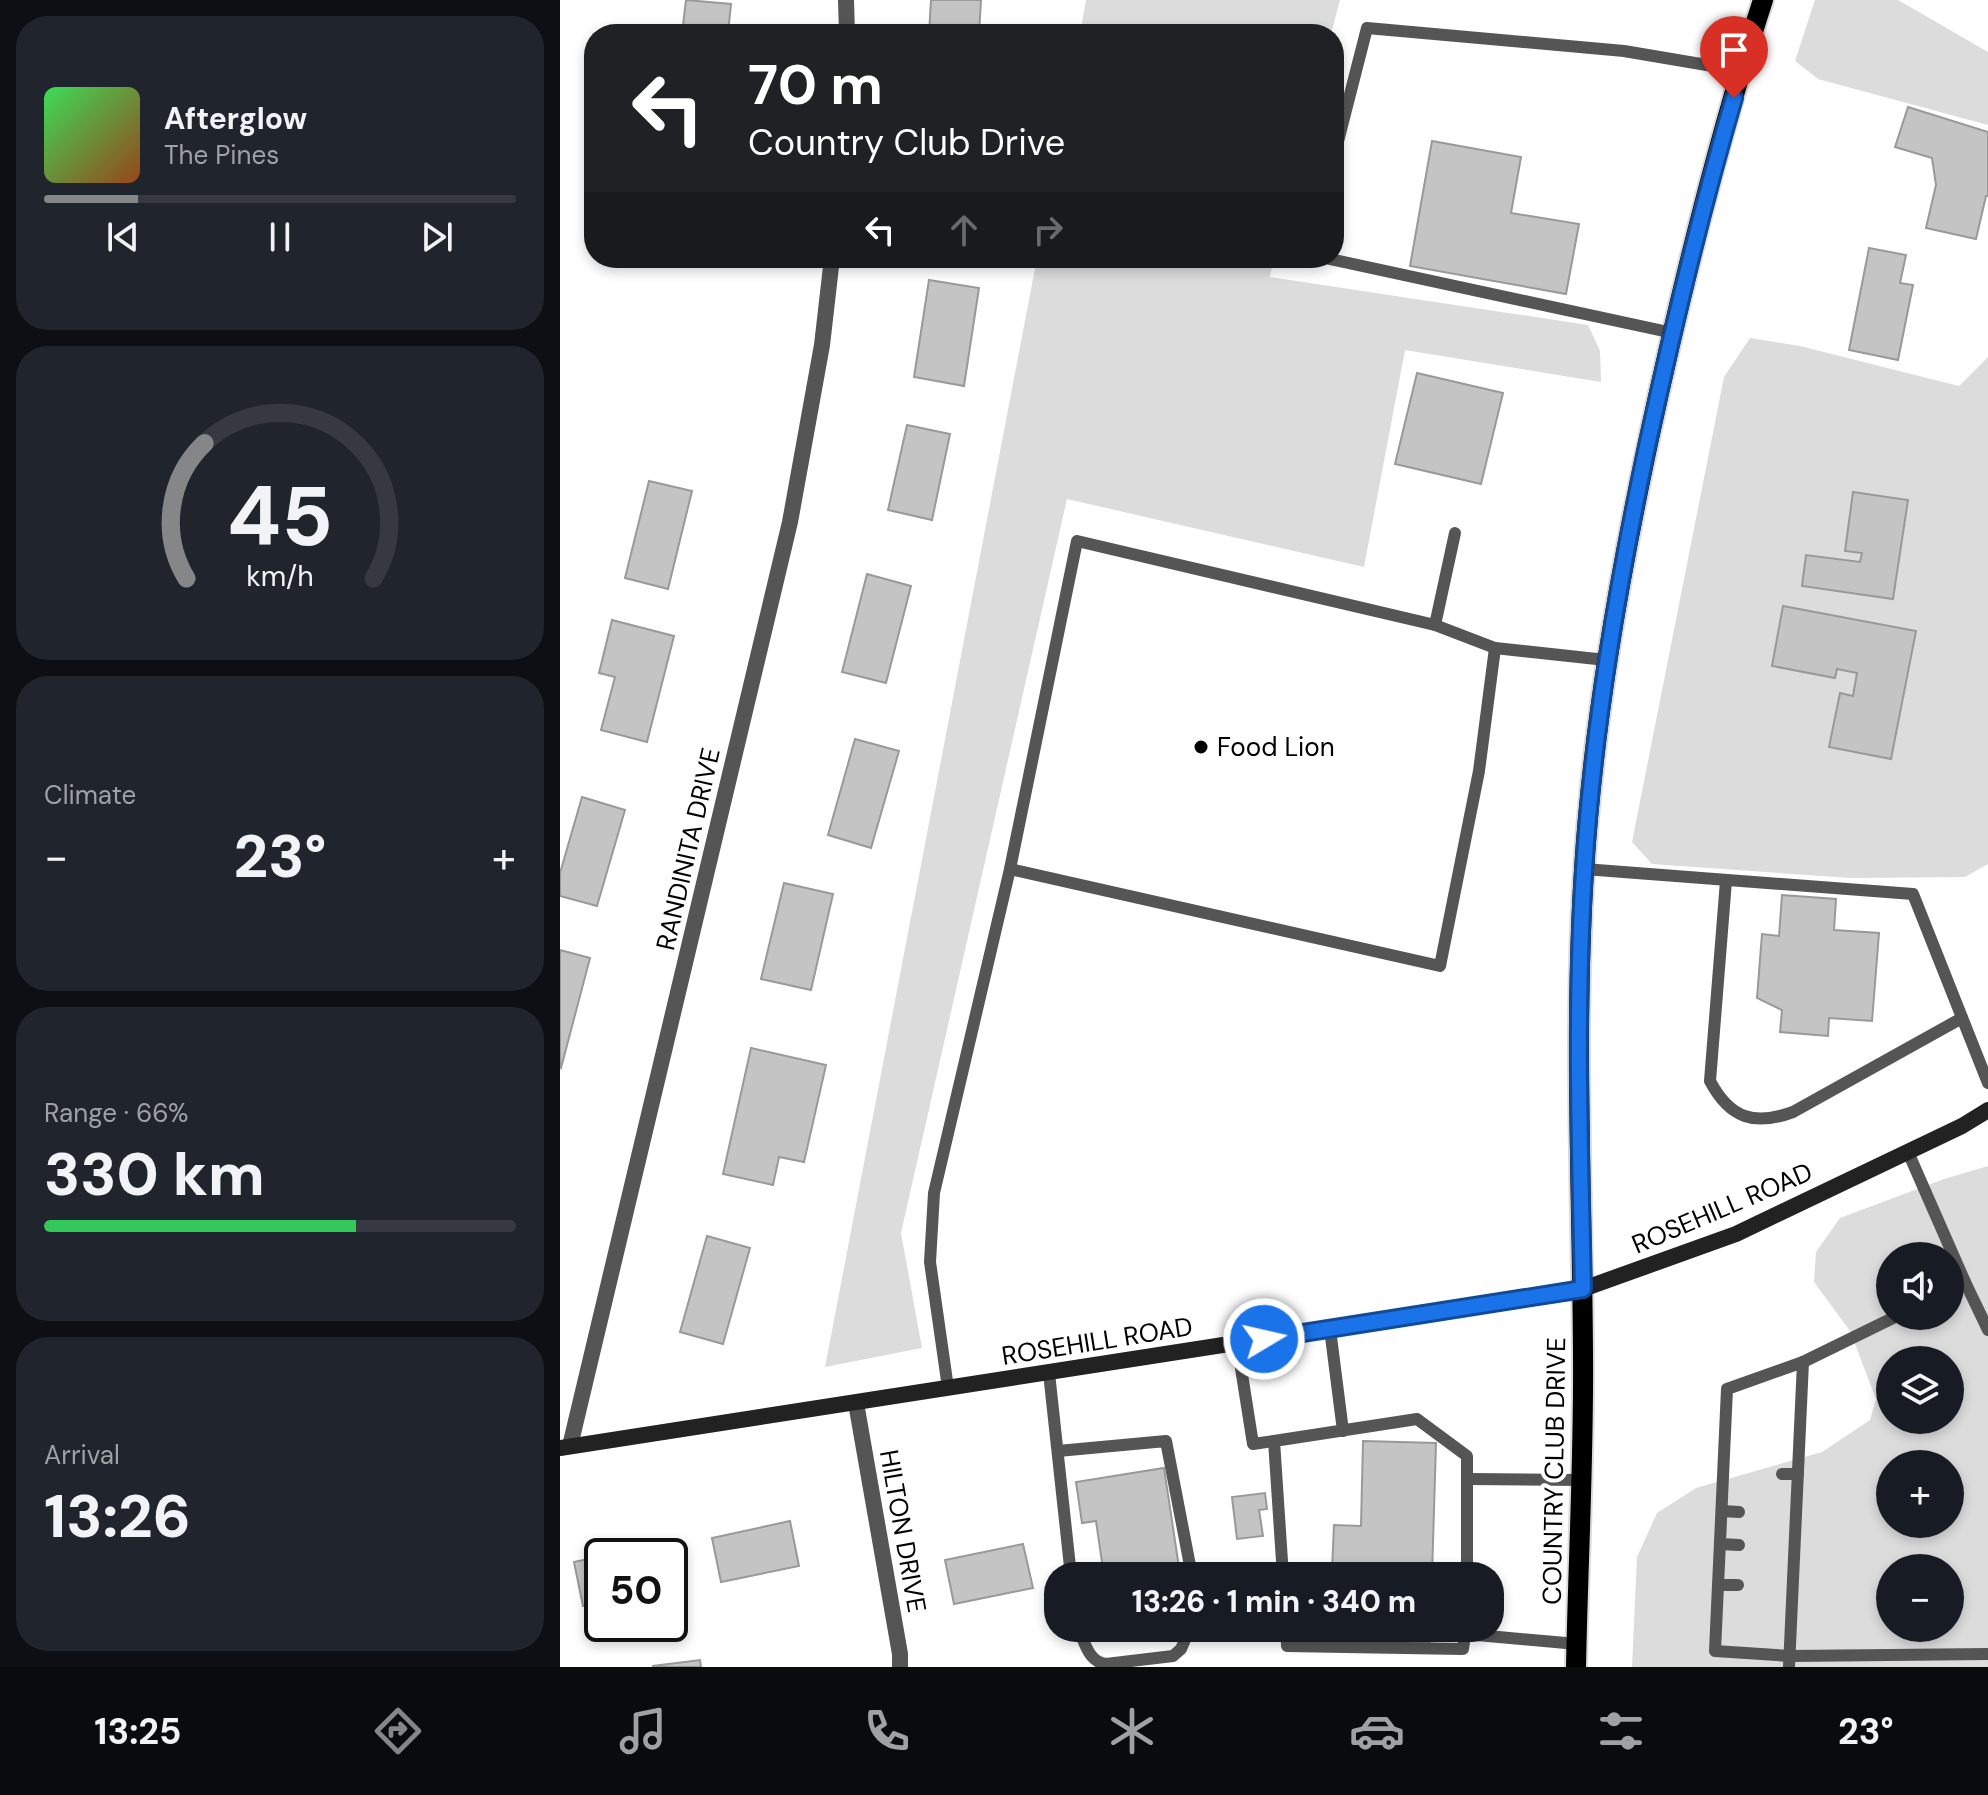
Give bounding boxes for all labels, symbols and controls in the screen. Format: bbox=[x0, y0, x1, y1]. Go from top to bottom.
pin bbox=[1700, 16, 1768, 98]
icon: arrive bbox=[1712, 28, 1756, 72]
text: 70 m bbox=[748, 48, 883, 121]
icon: left bbox=[616, 56, 720, 160]
text: Afterglow bbox=[164, 99, 307, 138]
text: Country Club Drive bbox=[748, 119, 1065, 166]
text: The Pines bbox=[164, 138, 279, 172]
icon: left bbox=[858, 208, 902, 252]
icon: ahead bbox=[942, 208, 986, 252]
icon: right bbox=[1026, 208, 1070, 252]
icon: previous bbox=[101, 215, 145, 259]
icon: pause bbox=[258, 215, 302, 259]
icon: next bbox=[415, 215, 459, 259]
text: 45 bbox=[227, 462, 333, 571]
text: km/h bbox=[246, 558, 314, 595]
place label: Food Lion bbox=[1217, 730, 1335, 764]
marker: Food Lion bbox=[1192, 738, 1210, 756]
street label: RANDINITA DRIVE bbox=[648, 744, 728, 954]
text: Climate bbox=[44, 778, 136, 812]
text: 23° bbox=[234, 817, 326, 896]
text: − bbox=[44, 828, 68, 886]
text: + bbox=[492, 828, 516, 886]
text: Range · 66% bbox=[44, 1096, 189, 1130]
text: 330 km bbox=[44, 1135, 265, 1214]
street label: ROSEHILL ROAD bbox=[1627, 1155, 1817, 1261]
map controls bbox=[1876, 1242, 1964, 1642]
button: sound bbox=[1876, 1242, 1964, 1330]
position arrow bbox=[1222, 1297, 1306, 1381]
street label: ROSEHILL ROAD bbox=[999, 1309, 1195, 1373]
street label: COUNTRY CLUB DRIVE bbox=[1535, 1337, 1573, 1605]
button: layers bbox=[1876, 1346, 1964, 1434]
text: Arrival bbox=[44, 1438, 120, 1472]
street label: HILTON DRIVE bbox=[872, 1447, 934, 1615]
button: + bbox=[1876, 1450, 1964, 1538]
text: 13:26 bbox=[44, 1477, 191, 1556]
speed limit sign: 50 bbox=[584, 1538, 688, 1642]
button: − bbox=[1876, 1554, 1964, 1642]
text: 13:26 · 1 min · 340 m bbox=[1132, 1582, 1416, 1621]
icon: directions bbox=[370, 1703, 426, 1759]
icon: music bbox=[615, 1703, 671, 1759]
icon: phone bbox=[859, 1703, 915, 1759]
icon: climate bbox=[1104, 1703, 1160, 1759]
icon: car bbox=[1349, 1703, 1405, 1759]
icon: filters bbox=[1593, 1703, 1649, 1759]
text: 13:25 bbox=[94, 1708, 181, 1755]
text: 23° bbox=[1838, 1708, 1894, 1755]

